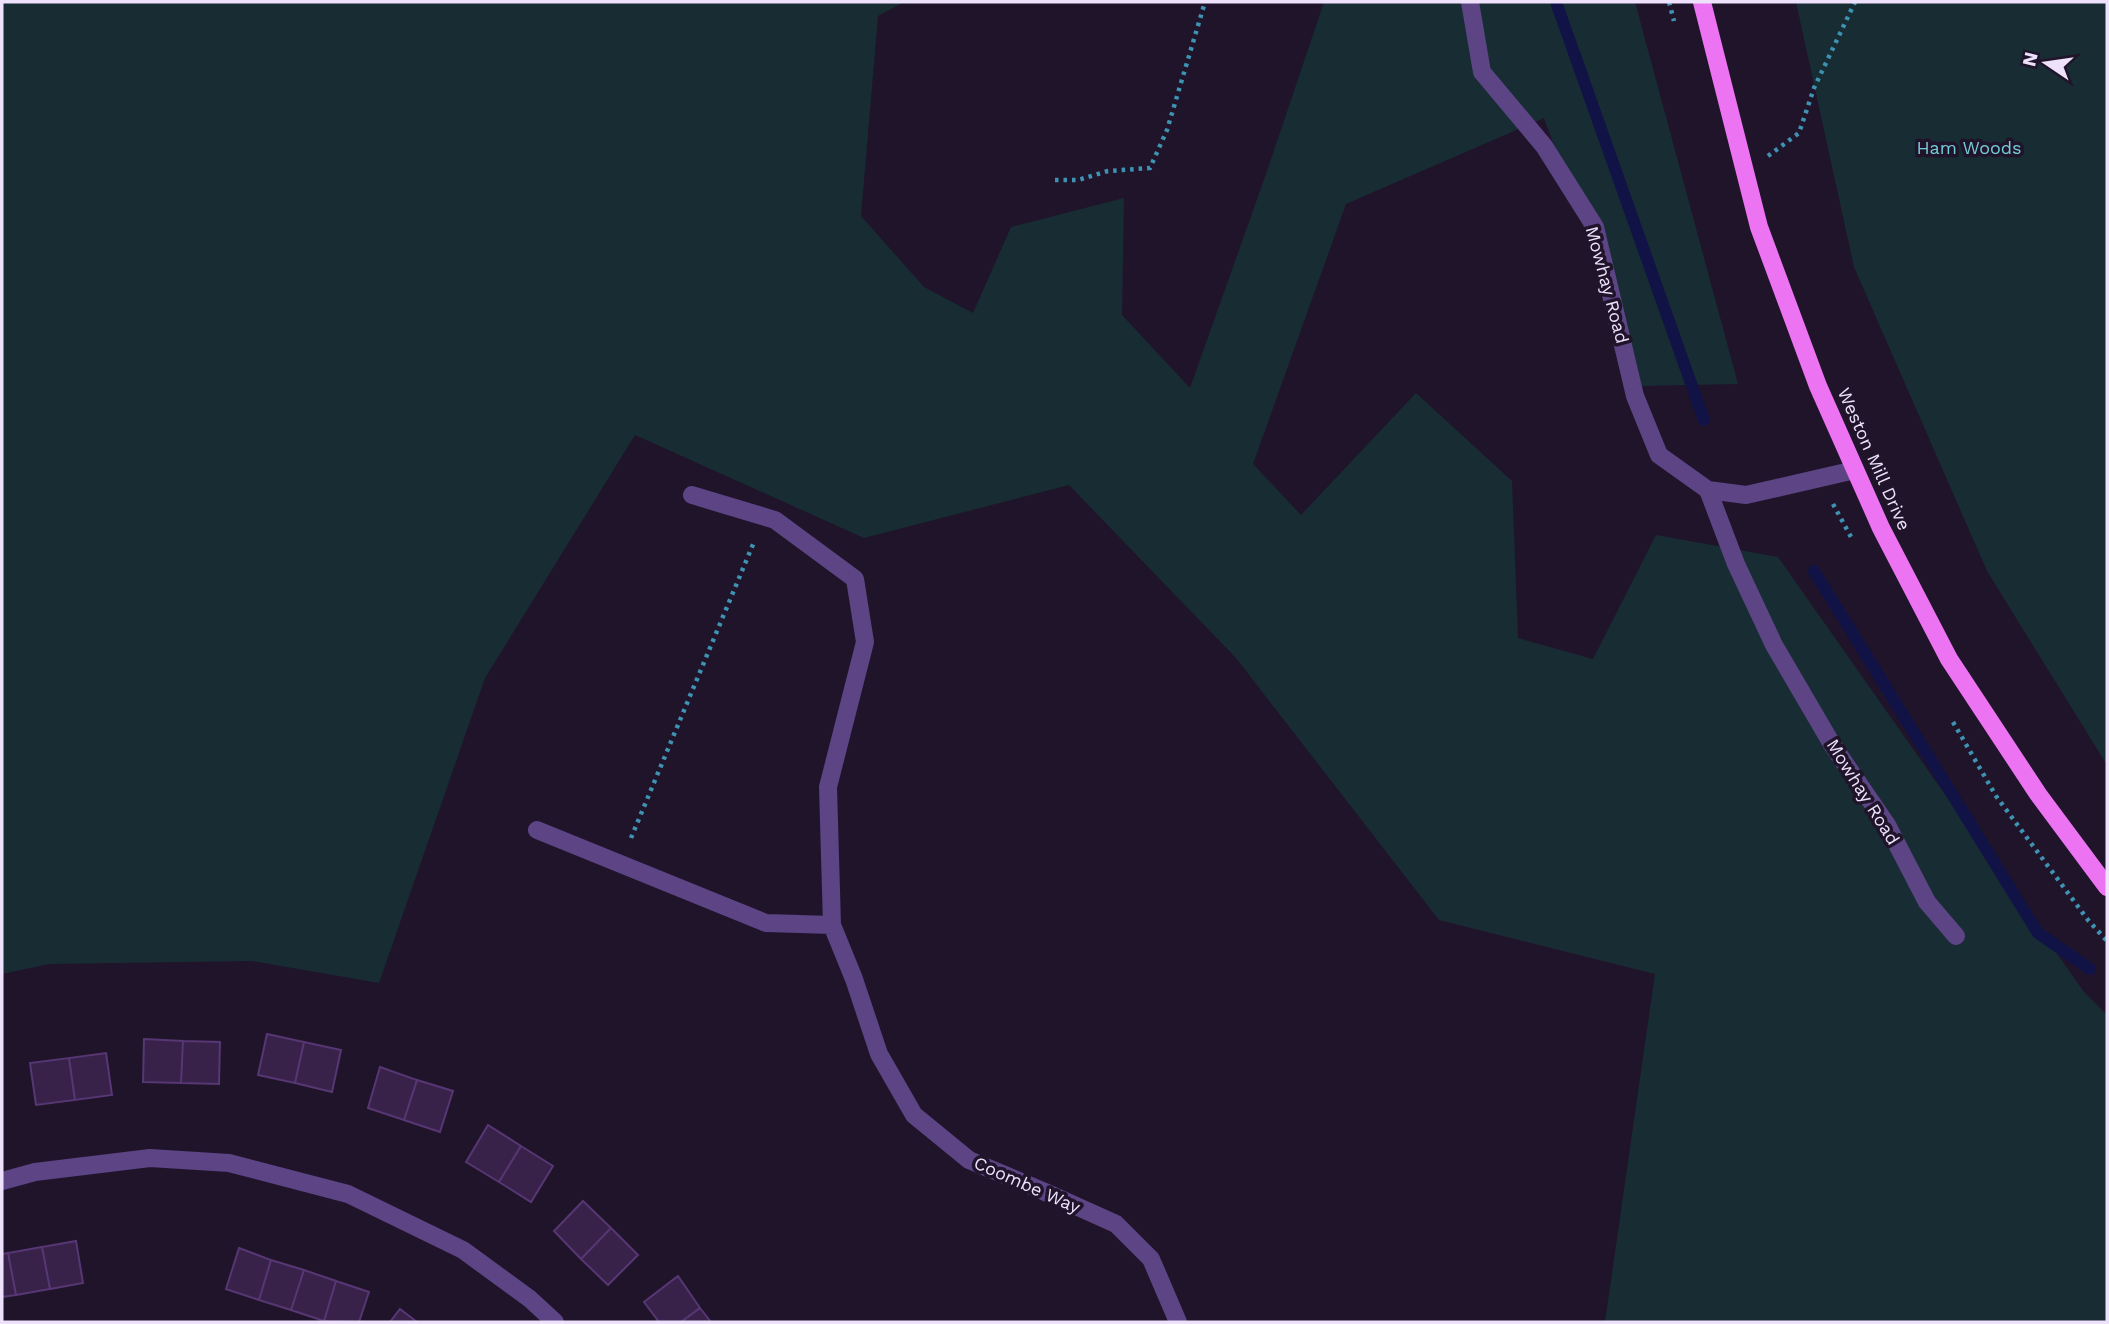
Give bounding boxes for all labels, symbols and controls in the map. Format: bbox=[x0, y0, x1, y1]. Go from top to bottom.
north arrow bbox=[2011, 28, 2081, 98]
text: N bbox=[2017, 50, 2043, 69]
park label: Ham Woods bbox=[1916, 137, 2022, 158]
street label: Mowhay Road bbox=[1582, 224, 1633, 346]
street label: Weston Mill Drive bbox=[1834, 384, 1915, 533]
street label: Mowhay Road bbox=[1823, 735, 1904, 848]
street label: Coombe Way bbox=[971, 1152, 1084, 1218]

